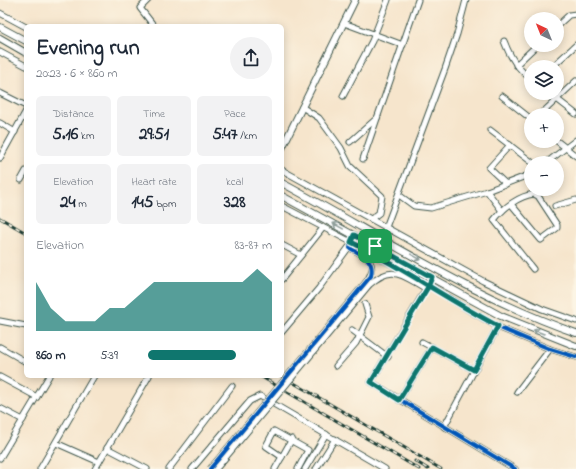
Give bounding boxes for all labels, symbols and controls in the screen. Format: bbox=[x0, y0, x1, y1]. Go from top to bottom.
north arrow bbox=[524, 12, 564, 52]
map controls bbox=[524, 12, 564, 196]
text: Evening run bbox=[36, 33, 140, 65]
button: share bbox=[230, 37, 272, 79]
button: layers bbox=[524, 60, 564, 100]
text: 20:23 · 6 × 860 m bbox=[36, 64, 118, 83]
text: Distance bbox=[53, 106, 94, 122]
text: Time bbox=[143, 106, 165, 122]
text: Pace bbox=[224, 106, 245, 122]
button: + bbox=[524, 108, 564, 148]
text: 5.16 bbox=[52, 122, 78, 147]
text: 29:51 bbox=[139, 122, 169, 147]
text: 5:47 bbox=[212, 122, 237, 147]
text: km bbox=[78, 128, 94, 144]
text: /km bbox=[237, 128, 257, 144]
button: − bbox=[524, 156, 564, 196]
text: Elevation bbox=[53, 174, 94, 190]
text: Heart rate bbox=[131, 174, 177, 190]
text: kcal bbox=[226, 174, 243, 190]
text: 24 bbox=[60, 190, 75, 215]
text: 145 bbox=[131, 190, 154, 215]
text: 328 bbox=[224, 190, 246, 215]
text: m bbox=[75, 196, 87, 212]
text: bpm bbox=[154, 196, 177, 212]
one-way arrow bbox=[332, 222, 344, 229]
pin bbox=[358, 229, 392, 263]
icon: arrive bbox=[364, 235, 386, 257]
text: Elevation bbox=[36, 236, 84, 255]
text: 83–87 m bbox=[234, 236, 272, 255]
one-way arrow bbox=[410, 254, 422, 261]
one-way arrow bbox=[534, 327, 546, 335]
text: 860 m bbox=[36, 346, 66, 365]
text: 5:39 bbox=[100, 346, 118, 365]

